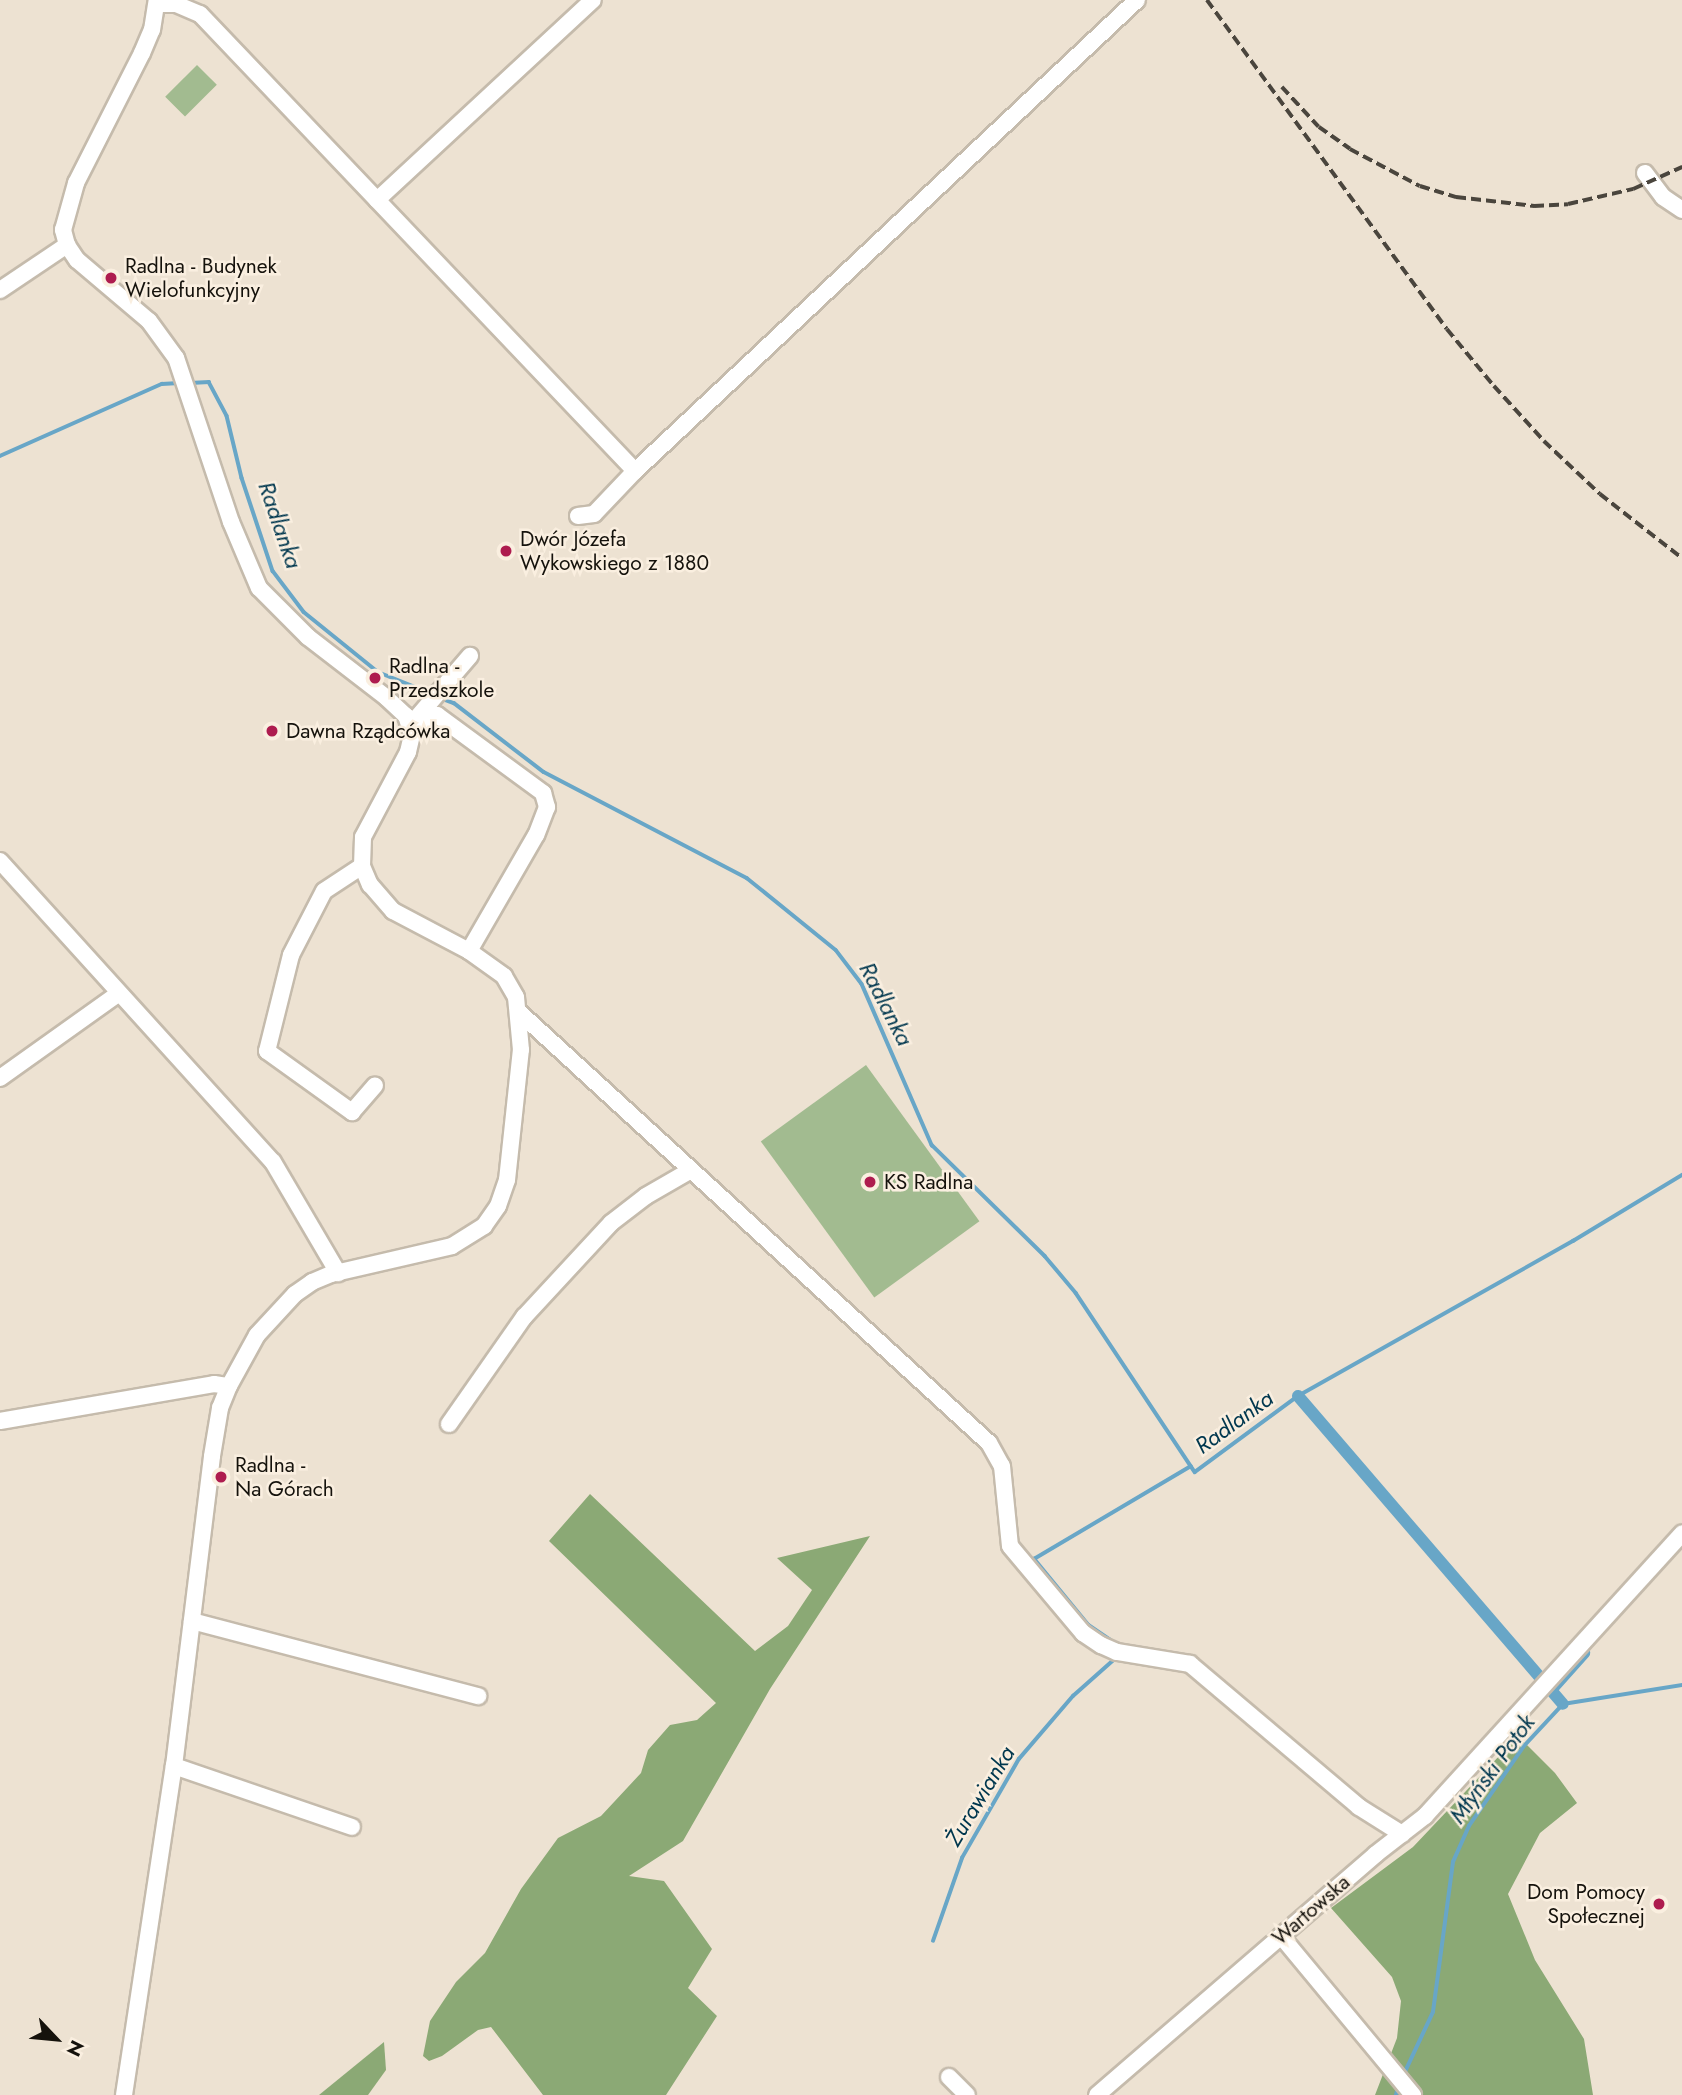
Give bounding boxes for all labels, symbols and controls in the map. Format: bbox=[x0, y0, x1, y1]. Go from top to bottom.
place label: Radlna - Budynek Wielofunkcyjny bbox=[125, 253, 277, 303]
marker: Radlna - Budynek Wielofunkcyjny bbox=[103, 270, 119, 286]
water label: Radlanka bbox=[252, 478, 308, 572]
place label: Dwór Józefa Wykowskiego z 1880 bbox=[520, 526, 709, 576]
marker: Dwór Józefa Wykowskiego z 1880 bbox=[498, 543, 514, 559]
place label: Radlna - Przedszkole bbox=[389, 653, 494, 703]
marker: Radlna - Przedszkole bbox=[367, 670, 383, 686]
place label: Dawna Rządcówka bbox=[286, 718, 450, 744]
marker: Dawna Rządcówka bbox=[264, 723, 280, 739]
water label: Radlanka bbox=[853, 958, 919, 1050]
place label: KS Radlna bbox=[884, 1169, 973, 1195]
marker: KS Radlna bbox=[862, 1174, 878, 1190]
water label: Radlanka bbox=[1189, 1384, 1279, 1460]
place label: Radlna - Na Górach bbox=[235, 1452, 334, 1502]
marker: Radlna - Na Górach bbox=[213, 1469, 229, 1485]
water label: Młyński Potok bbox=[1443, 1709, 1541, 1829]
water label: Żurawianka bbox=[939, 1741, 1021, 1851]
street label: Wartowska bbox=[1267, 1870, 1355, 1950]
place label: Dom Pomocy Społecznej bbox=[1527, 1879, 1645, 1929]
marker: Dom Pomocy Społecznej bbox=[1651, 1896, 1667, 1912]
north arrow bbox=[21, 2004, 91, 2074]
text: N bbox=[60, 2036, 91, 2061]

